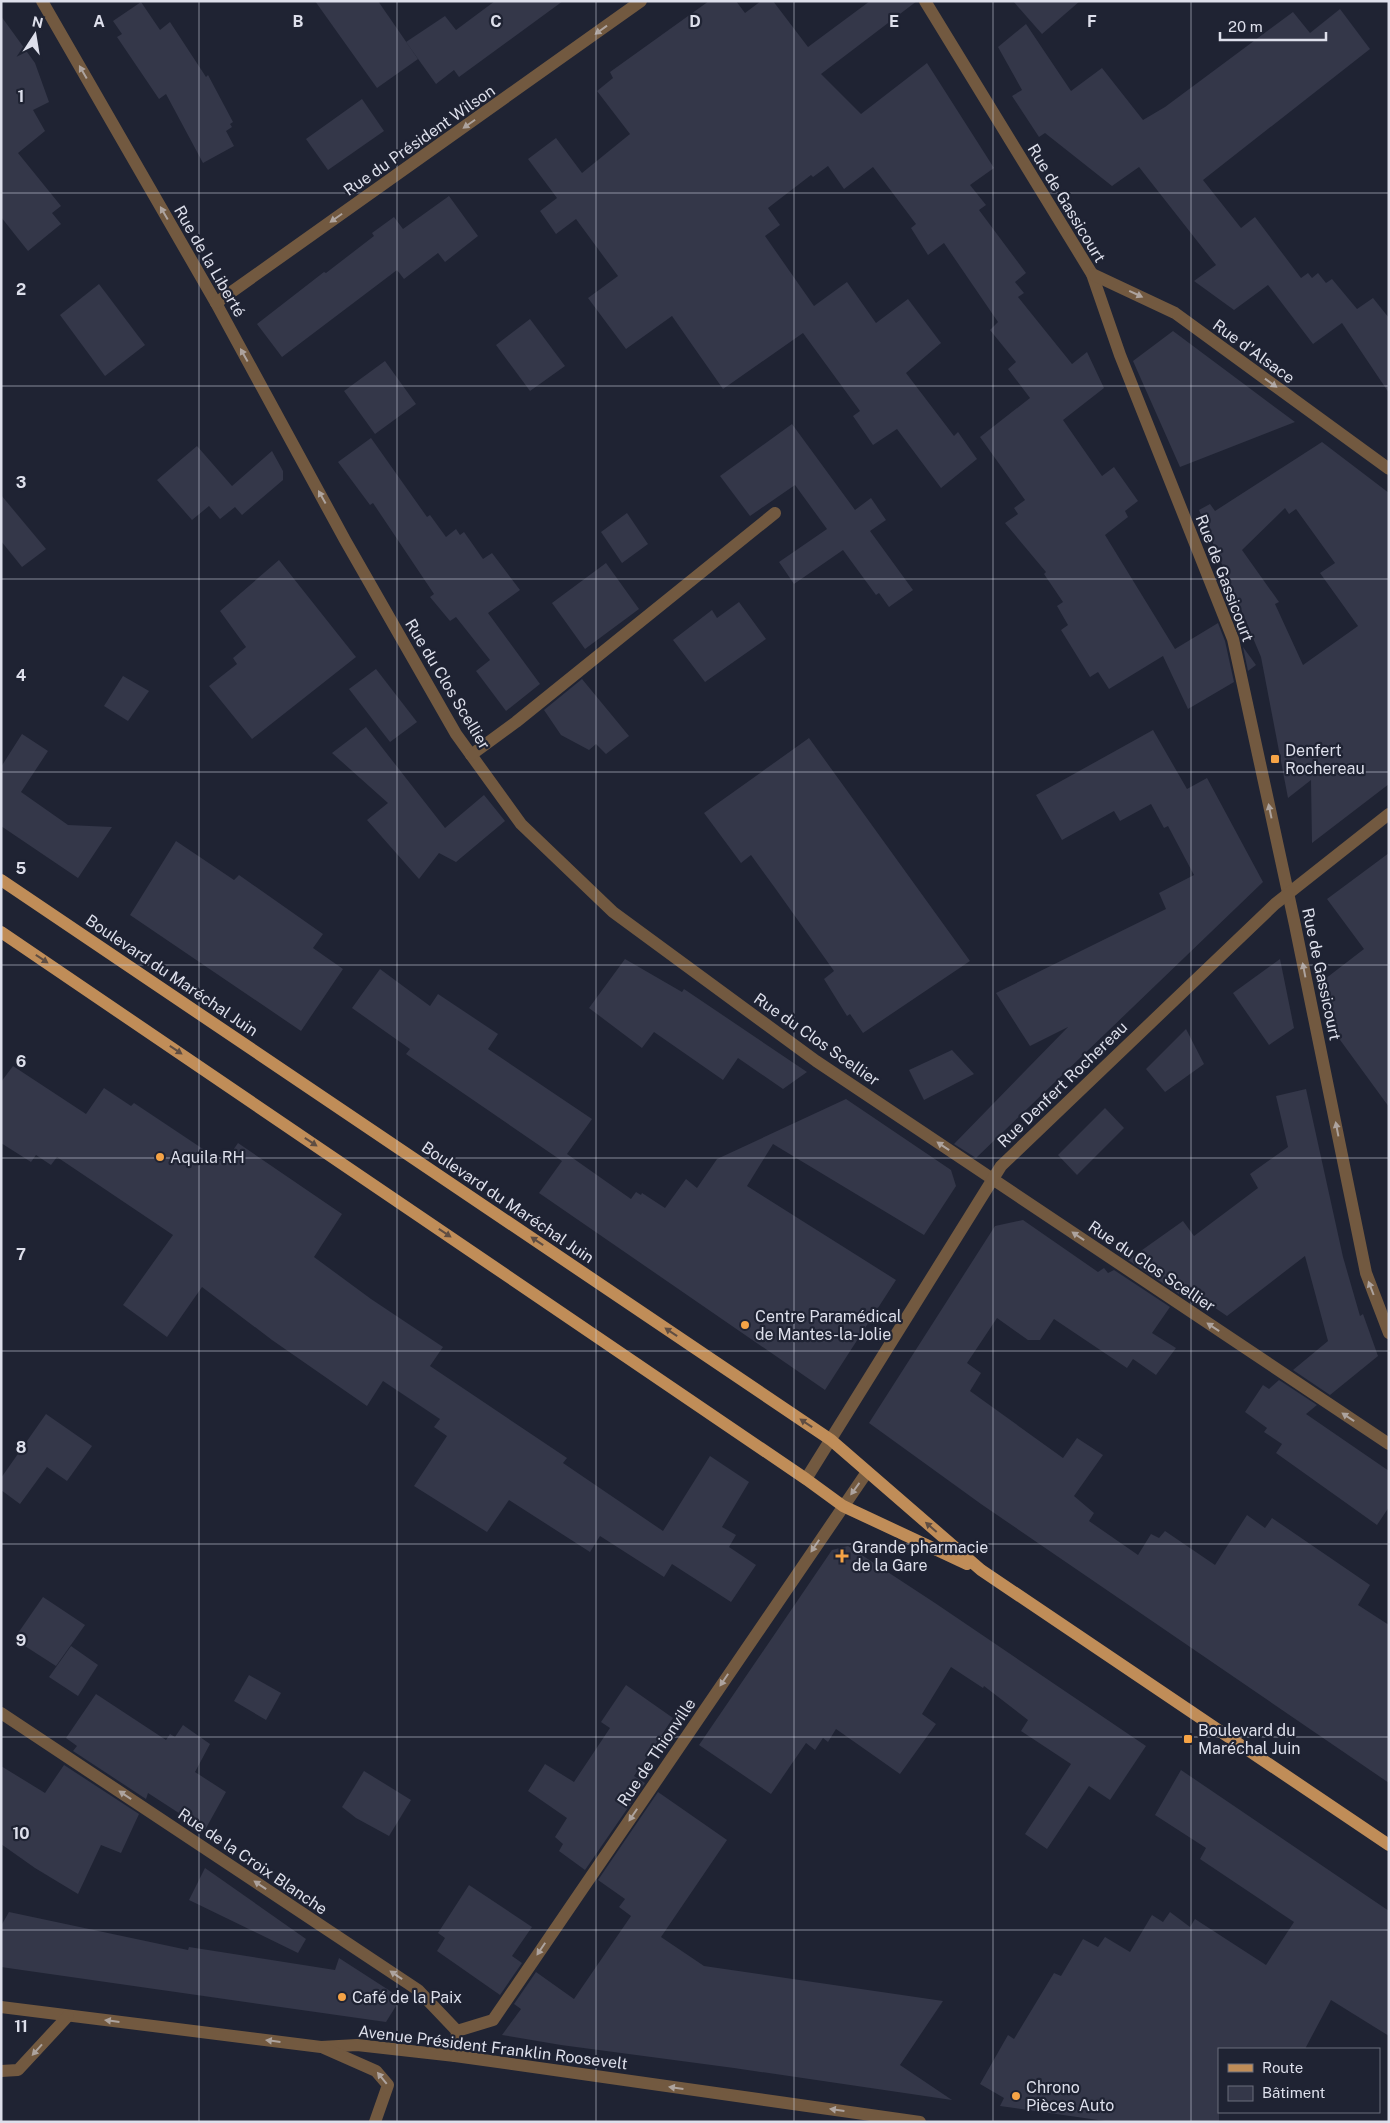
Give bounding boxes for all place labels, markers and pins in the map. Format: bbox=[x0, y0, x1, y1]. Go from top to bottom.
place label: Denfert Rochereau bbox=[1285, 741, 1365, 778]
marker: Denfert Rochereau bbox=[1269, 753, 1281, 765]
place label: Aquila RH bbox=[170, 1148, 245, 1167]
marker: Aquila RH bbox=[154, 1151, 166, 1163]
place label: Centre Paramédical de Mantes-la-Jolie bbox=[755, 1307, 902, 1344]
marker: Centre Paramédical de Mantes-la-Jolie bbox=[739, 1319, 751, 1331]
place label: Grande pharmacie de la Gare bbox=[852, 1538, 988, 1575]
marker: Grande pharmacie de la Gare bbox=[836, 1550, 848, 1562]
place label: Boulevard du Maréchal Juin bbox=[1198, 1721, 1300, 1758]
marker: Boulevard du Maréchal Juin bbox=[1182, 1733, 1194, 1745]
place label: Café de la Paix bbox=[352, 1988, 462, 2007]
marker: Café de la Paix bbox=[336, 1991, 348, 2003]
place label: Chrono Pièces Auto bbox=[1026, 2078, 1114, 2115]
marker: Chrono Pièces Auto bbox=[1010, 2090, 1022, 2102]

